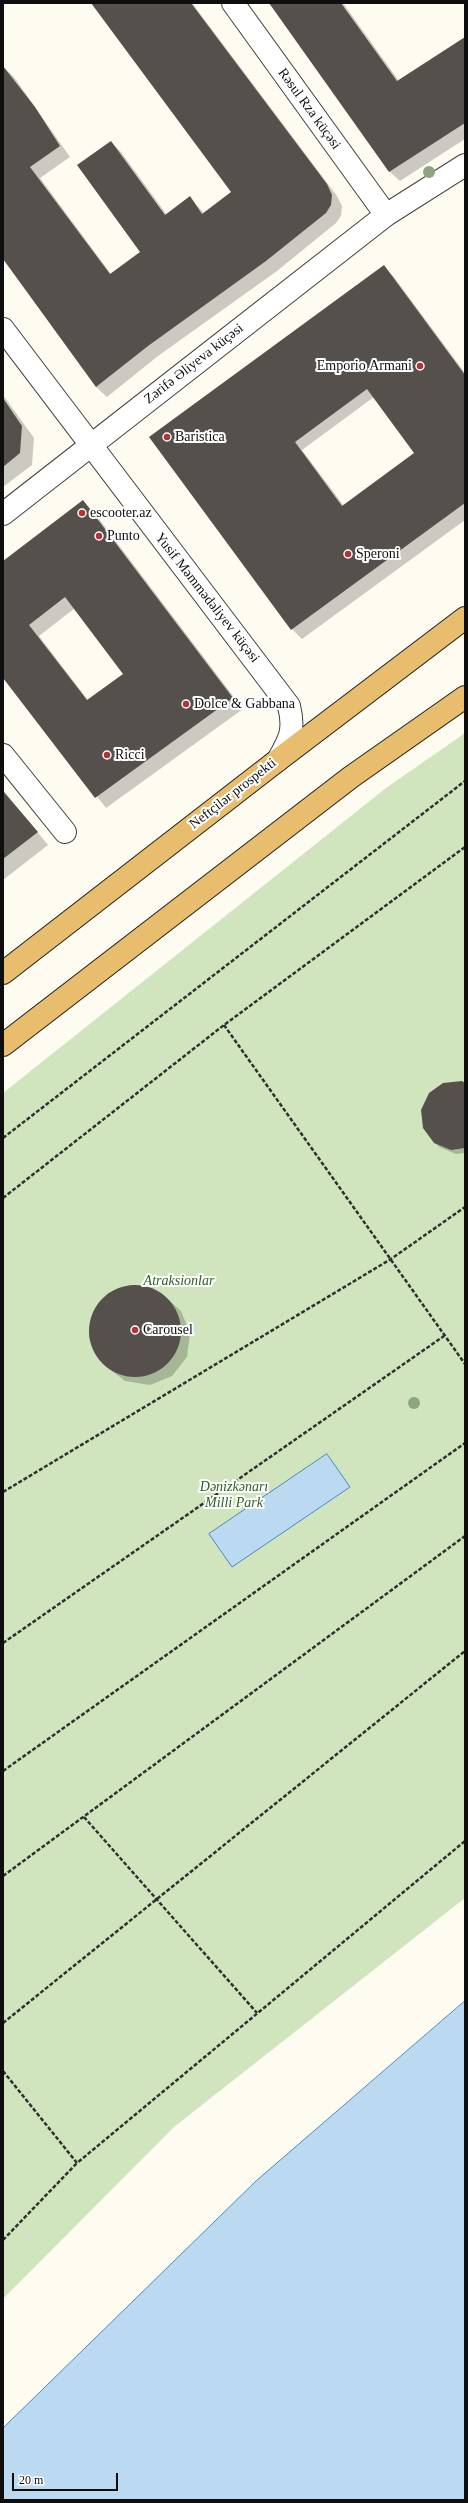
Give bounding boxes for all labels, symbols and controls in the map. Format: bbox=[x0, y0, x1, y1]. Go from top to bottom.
street label: Rəsul Rza küçəsi bbox=[274, 65, 344, 153]
street label: Zərifə Əliyeva küçəsi bbox=[141, 320, 247, 408]
place label: Emporio Armani bbox=[317, 358, 412, 374]
marker: Emporio Armani bbox=[415, 361, 425, 371]
place label: Baristica bbox=[175, 429, 225, 445]
marker: Baristica bbox=[162, 432, 172, 442]
place label: escooter.az bbox=[90, 505, 152, 521]
marker: escooter.az bbox=[77, 508, 87, 518]
place label: Punto bbox=[107, 528, 140, 544]
street label: Yusif Məmmədəliyev küçəsi bbox=[151, 530, 263, 666]
marker: Punto bbox=[94, 531, 104, 541]
place label: Speroni bbox=[356, 546, 400, 562]
marker: Speroni bbox=[343, 549, 353, 559]
place label: Dolce & Gabbana bbox=[194, 696, 295, 712]
marker: Dolce & Gabbana bbox=[181, 699, 191, 709]
place label: Ricci bbox=[115, 747, 145, 763]
marker: Ricci bbox=[102, 750, 112, 760]
street label: Neftçilər prospekti bbox=[186, 755, 280, 833]
park label: Atraksionlar bbox=[144, 1273, 214, 1289]
place label: Carousel bbox=[143, 1322, 193, 1338]
marker: Carousel bbox=[130, 1325, 140, 1335]
park label: Dənizkənarı Milli Park bbox=[200, 1479, 268, 1512]
scale bar bbox=[14, 2465, 120, 2491]
text: 20 m bbox=[19, 2473, 43, 2487]

